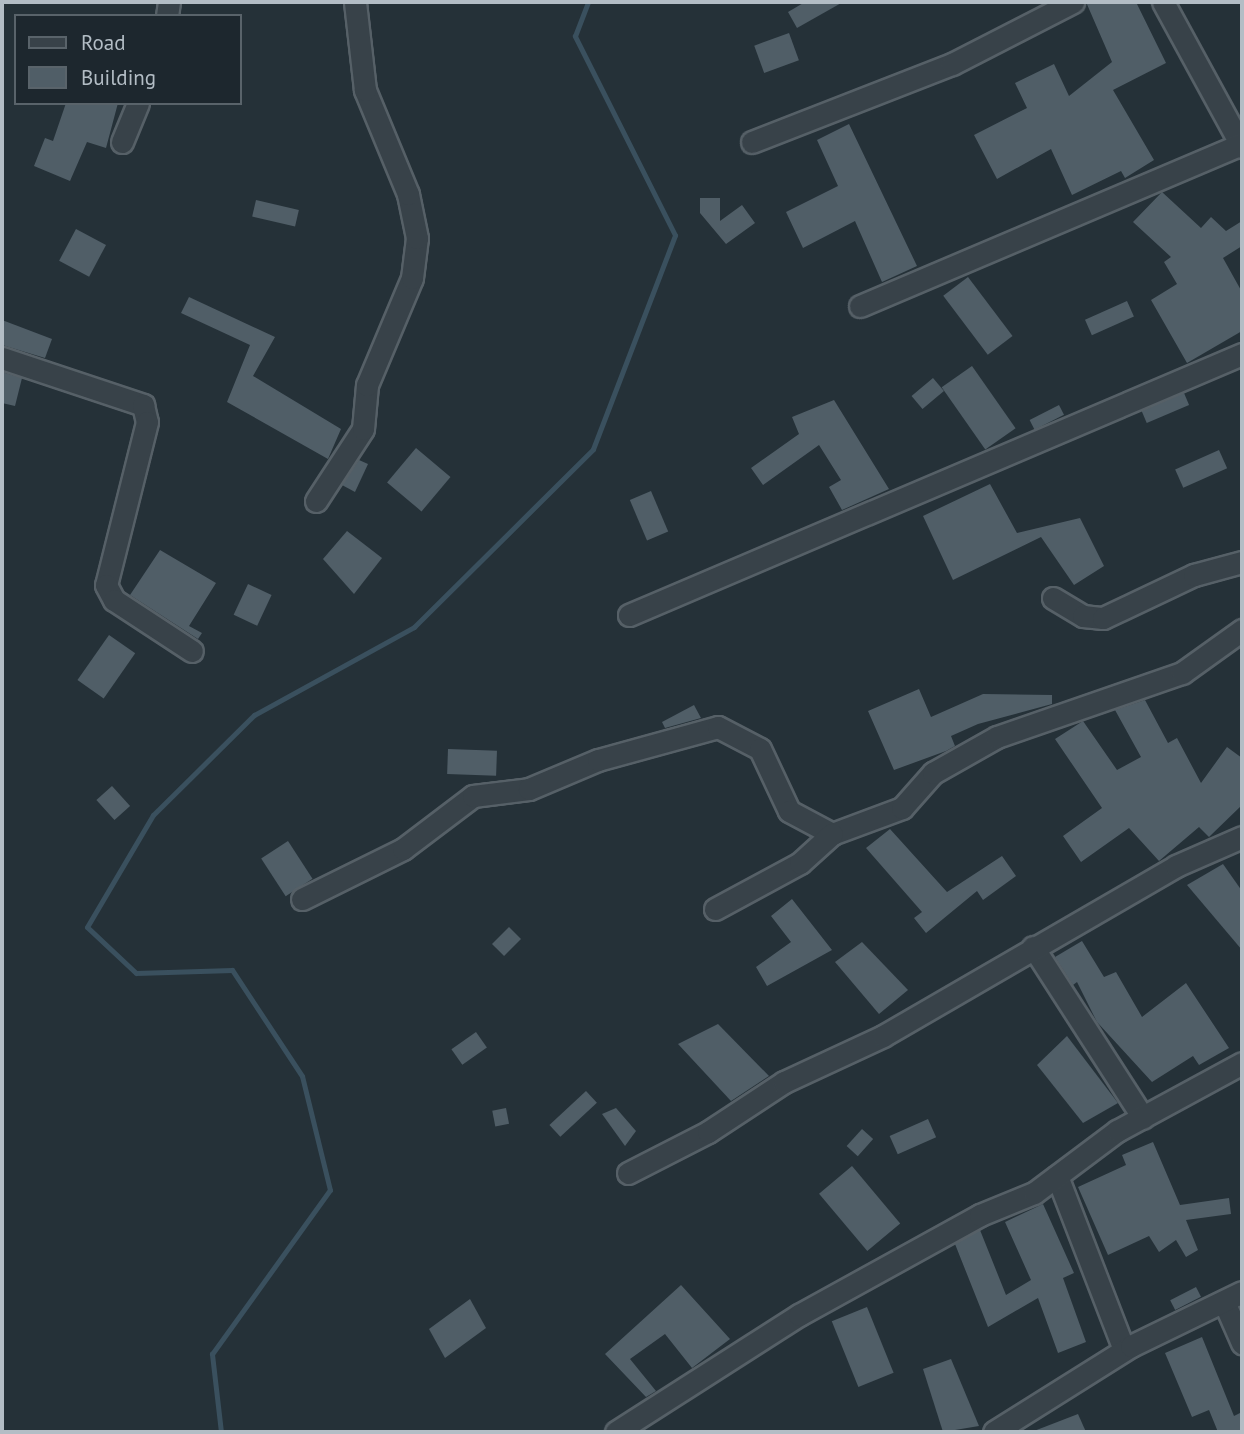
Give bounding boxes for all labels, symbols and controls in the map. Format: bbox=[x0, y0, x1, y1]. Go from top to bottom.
legend bbox=[14, 14, 242, 105]
text: Road bbox=[81, 29, 125, 56]
text: Building bbox=[81, 64, 156, 91]

